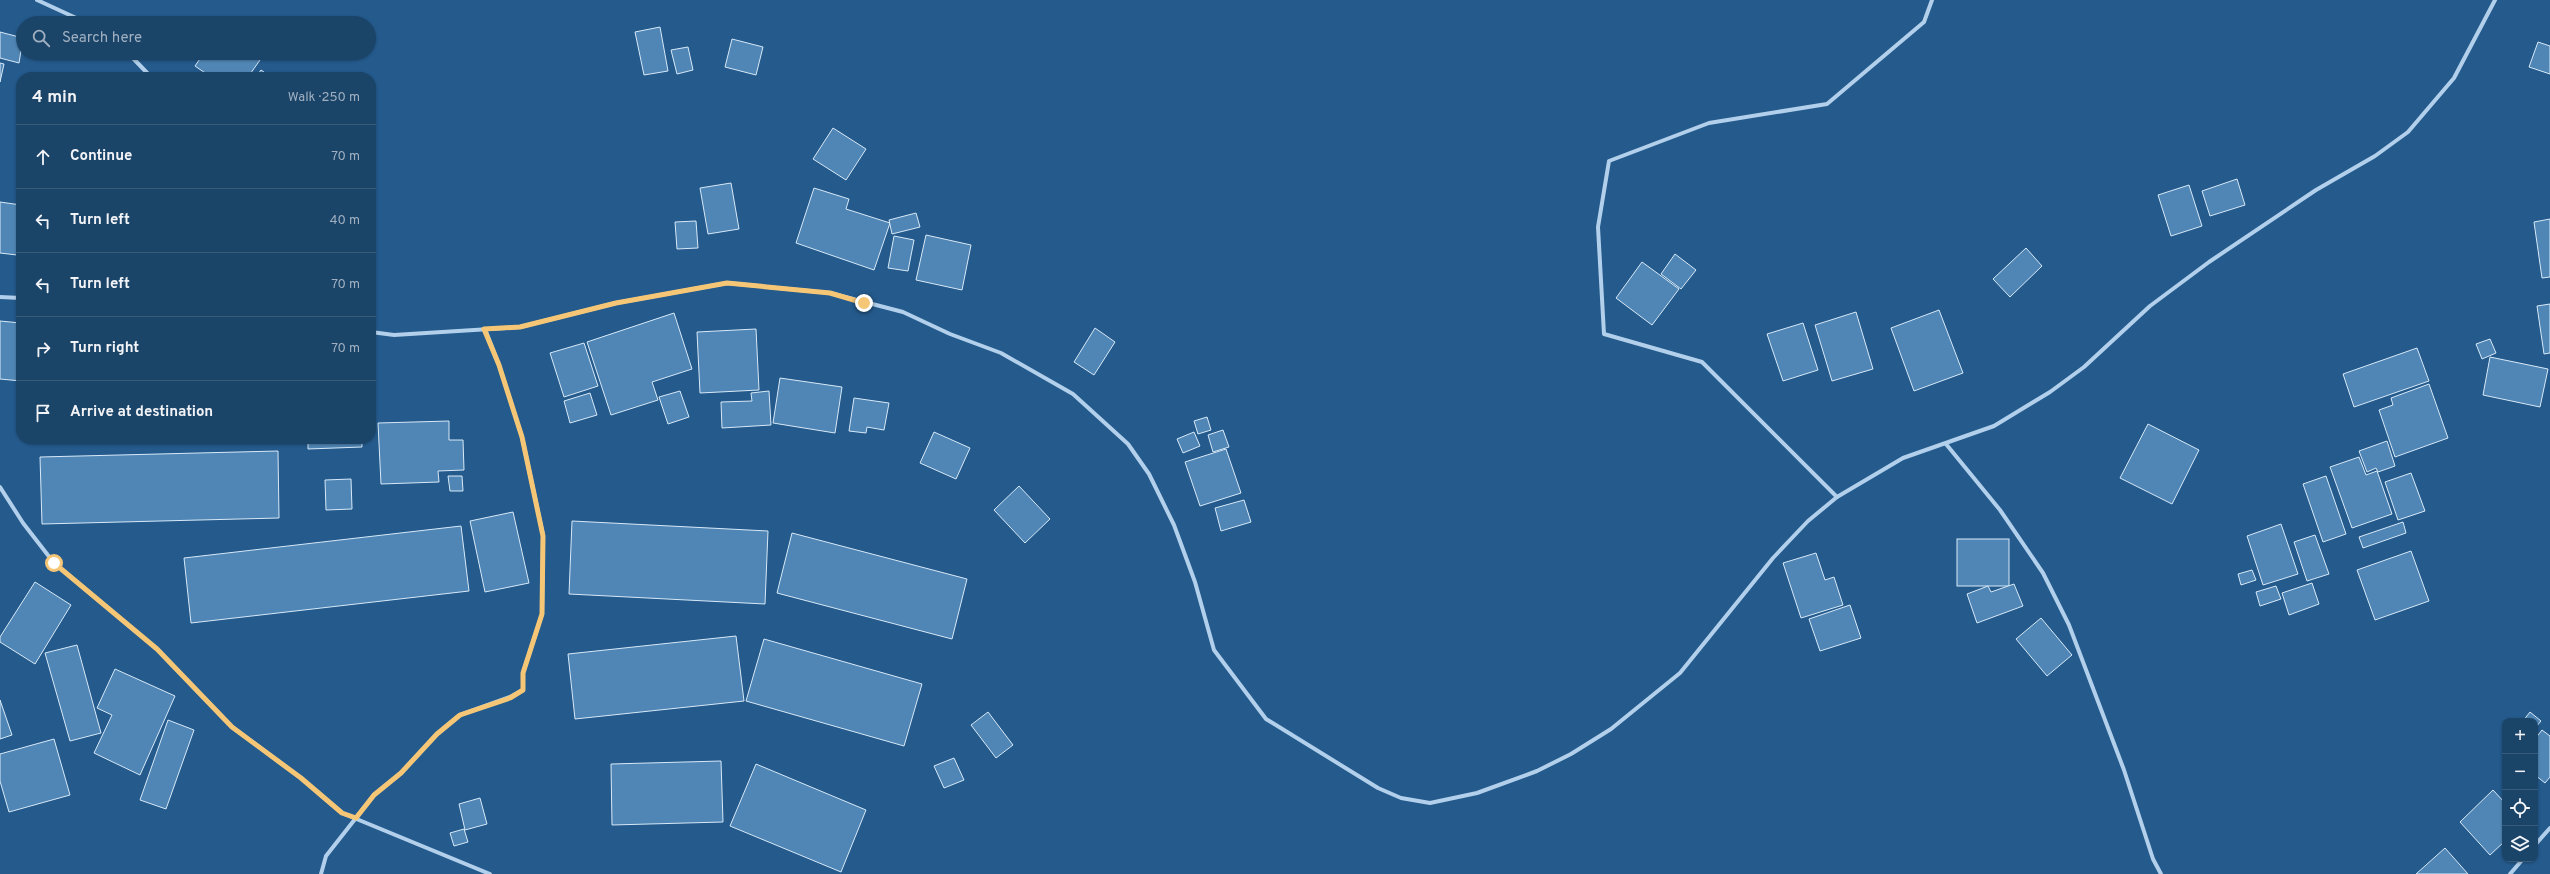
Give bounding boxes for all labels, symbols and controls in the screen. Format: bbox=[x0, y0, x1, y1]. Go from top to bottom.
search box bbox=[16, 16, 376, 60]
icon: search bbox=[30, 27, 52, 49]
text: Search here bbox=[62, 29, 142, 48]
text: 4 min bbox=[32, 87, 77, 109]
text: Walk · 250 m bbox=[288, 90, 360, 106]
icon: ahead bbox=[32, 146, 54, 168]
text: Continue bbox=[70, 147, 132, 166]
text: 70 m bbox=[331, 149, 360, 165]
icon: left bbox=[32, 210, 54, 232]
text: Turn left bbox=[70, 211, 130, 230]
text: 40 m bbox=[330, 213, 360, 229]
icon: left bbox=[32, 274, 54, 296]
text: Turn left bbox=[70, 275, 130, 294]
text: 70 m bbox=[331, 277, 360, 293]
route end bbox=[855, 294, 873, 312]
icon: right bbox=[32, 338, 54, 360]
text: Turn right bbox=[70, 339, 139, 358]
text: 70 m bbox=[331, 341, 360, 357]
icon: arrive bbox=[32, 402, 54, 424]
text: Arrive at destination bbox=[70, 403, 213, 422]
route start bbox=[45, 554, 63, 572]
map controls bbox=[2502, 718, 2538, 862]
button: + bbox=[2502, 718, 2538, 754]
button: − bbox=[2502, 754, 2538, 790]
button: locate bbox=[2502, 790, 2538, 826]
button: layers bbox=[2502, 826, 2538, 862]

